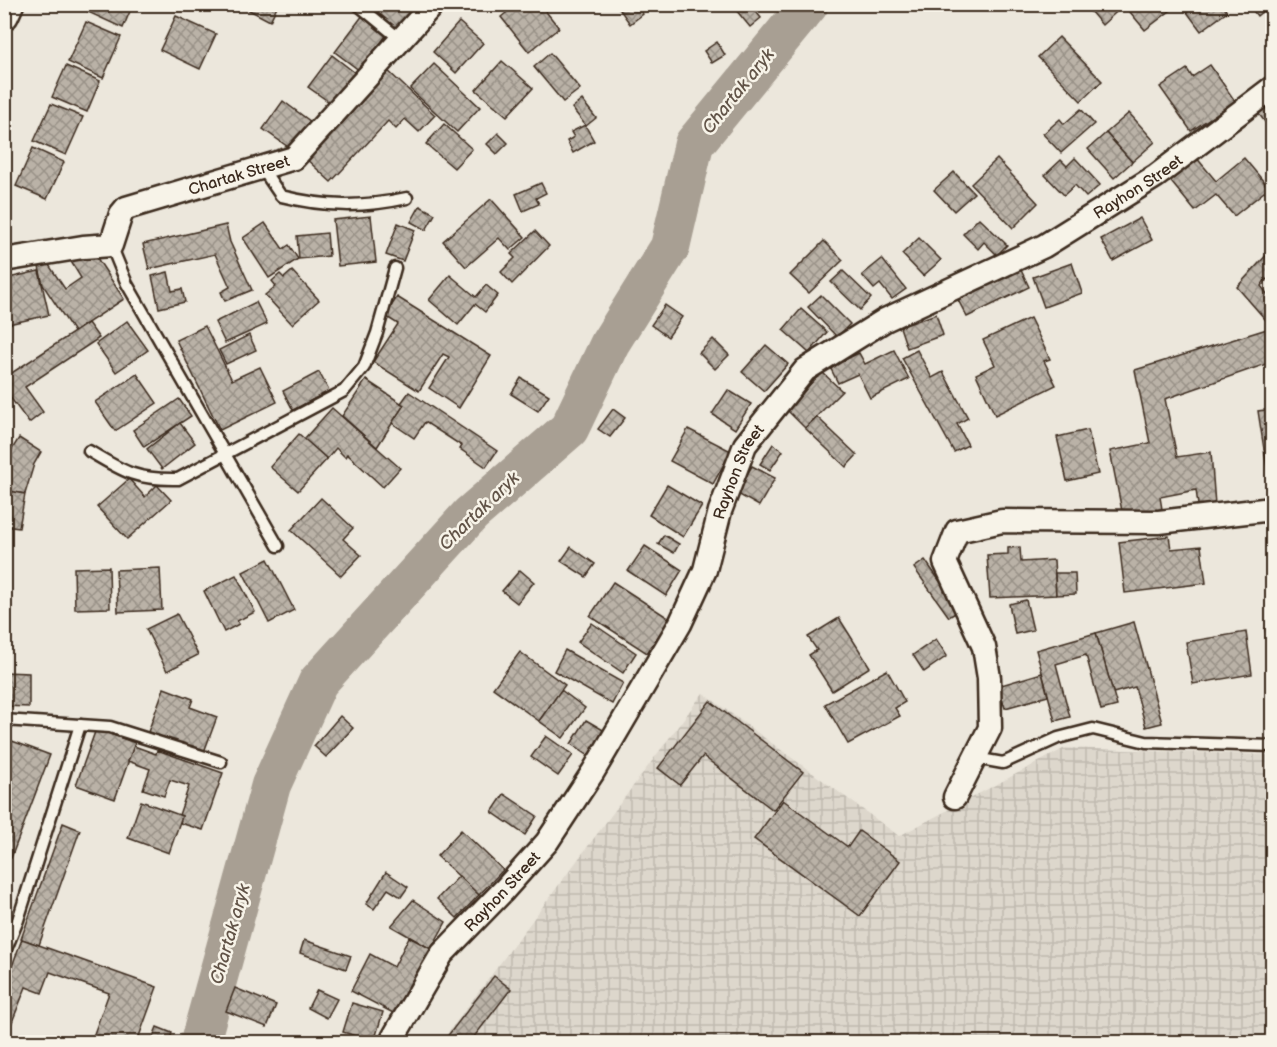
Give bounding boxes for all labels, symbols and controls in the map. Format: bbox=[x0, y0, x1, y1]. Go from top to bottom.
water label: Chartak aryk bbox=[698, 44, 780, 138]
street label: Rayhon Street bbox=[1090, 151, 1187, 224]
street label: Chartak Street bbox=[186, 152, 292, 200]
street label: Rayhon Street bbox=[710, 421, 769, 521]
water label: Chartak aryk bbox=[435, 467, 525, 555]
street label: Rayhon Street bbox=[461, 848, 545, 936]
water label: Chartak aryk bbox=[206, 880, 255, 987]

